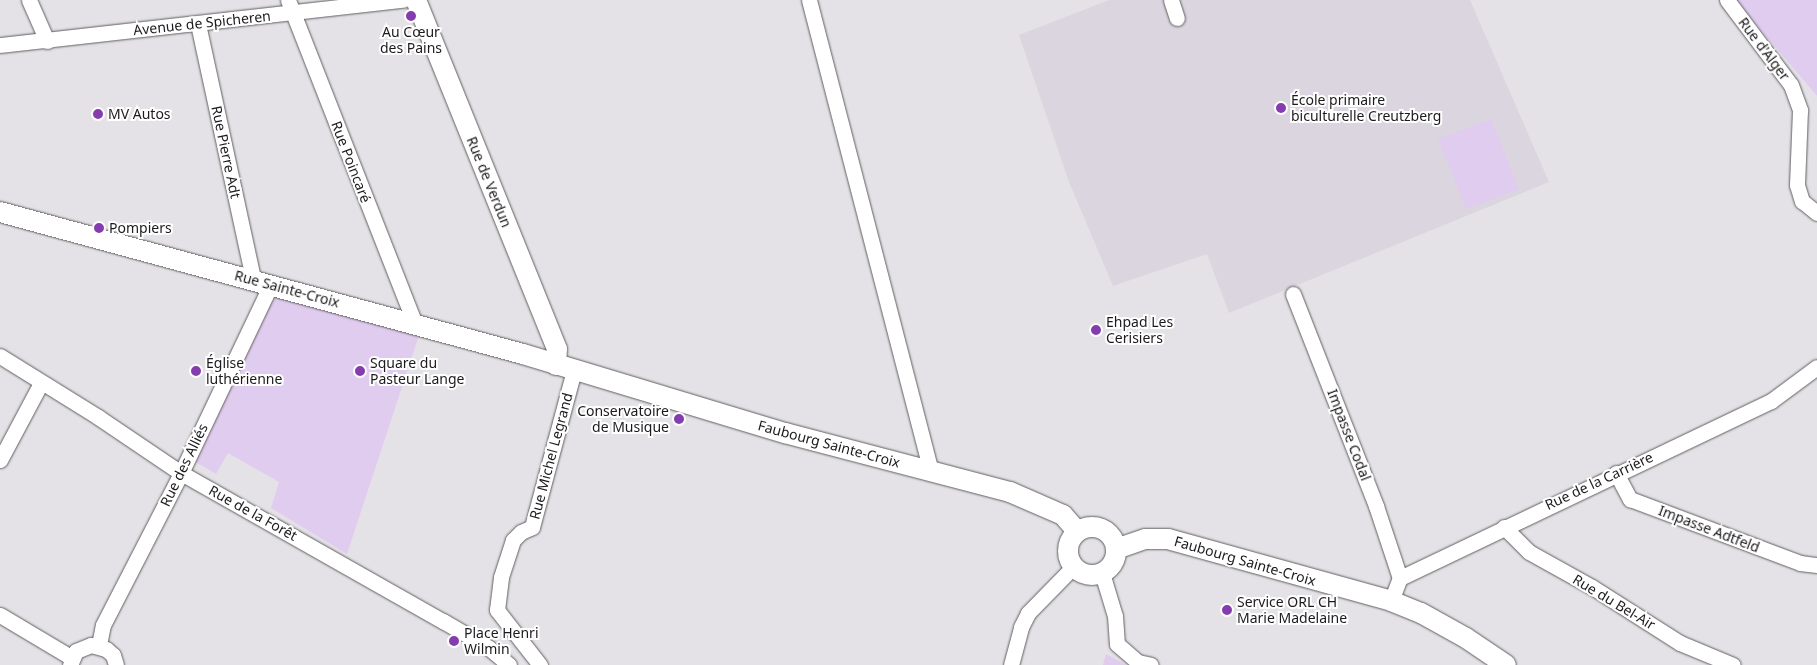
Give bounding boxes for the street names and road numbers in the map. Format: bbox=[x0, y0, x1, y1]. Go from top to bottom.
street label: Avenue de Spicheren bbox=[132, 7, 272, 39]
street label: Rue d'Alger bbox=[1735, 14, 1793, 84]
street label: Rue Pierre Adt bbox=[208, 104, 244, 200]
street label: Rue Poincaré bbox=[328, 119, 374, 205]
street label: Rue de Verdun bbox=[463, 134, 515, 230]
street label: Rue Sainte-Croix bbox=[233, 267, 341, 311]
street label: Impasse Codal bbox=[1324, 387, 1374, 483]
street label: Rue Michel Legrand bbox=[526, 391, 576, 521]
street label: Faubourg Sainte-Croix bbox=[756, 417, 902, 471]
street label: Rue des Alliés bbox=[157, 421, 211, 509]
street label: Rue de la Carrière bbox=[1542, 449, 1656, 513]
street label: Rue de la Forêt bbox=[206, 482, 300, 544]
street label: Impasse Adtfeld bbox=[1656, 502, 1762, 556]
street label: Faubourg Sainte-Croix bbox=[1172, 533, 1318, 589]
street label: Rue du Bel-Air bbox=[1570, 571, 1658, 633]

